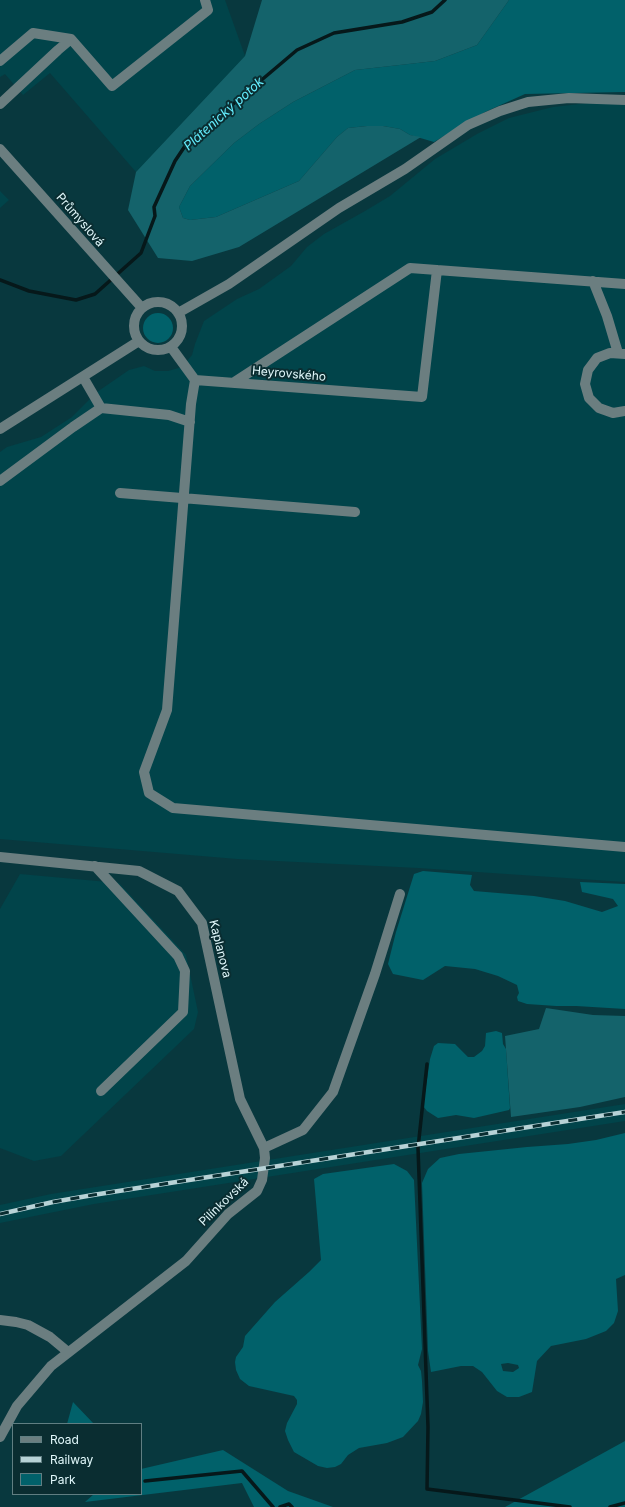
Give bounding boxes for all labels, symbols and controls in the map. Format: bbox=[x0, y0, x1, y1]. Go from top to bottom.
water label: Plátenický potok bbox=[181, 74, 267, 154]
street label: Průmyslová bbox=[53, 190, 107, 250]
street label: Heyrovského bbox=[251, 364, 327, 384]
street label: Kaplanova bbox=[206, 919, 234, 979]
street label: Pilínkovská bbox=[196, 1175, 252, 1229]
legend bbox=[12, 1423, 142, 1495]
text: Road bbox=[50, 1432, 79, 1447]
text: Railway bbox=[50, 1452, 93, 1467]
text: Park bbox=[50, 1472, 76, 1487]

